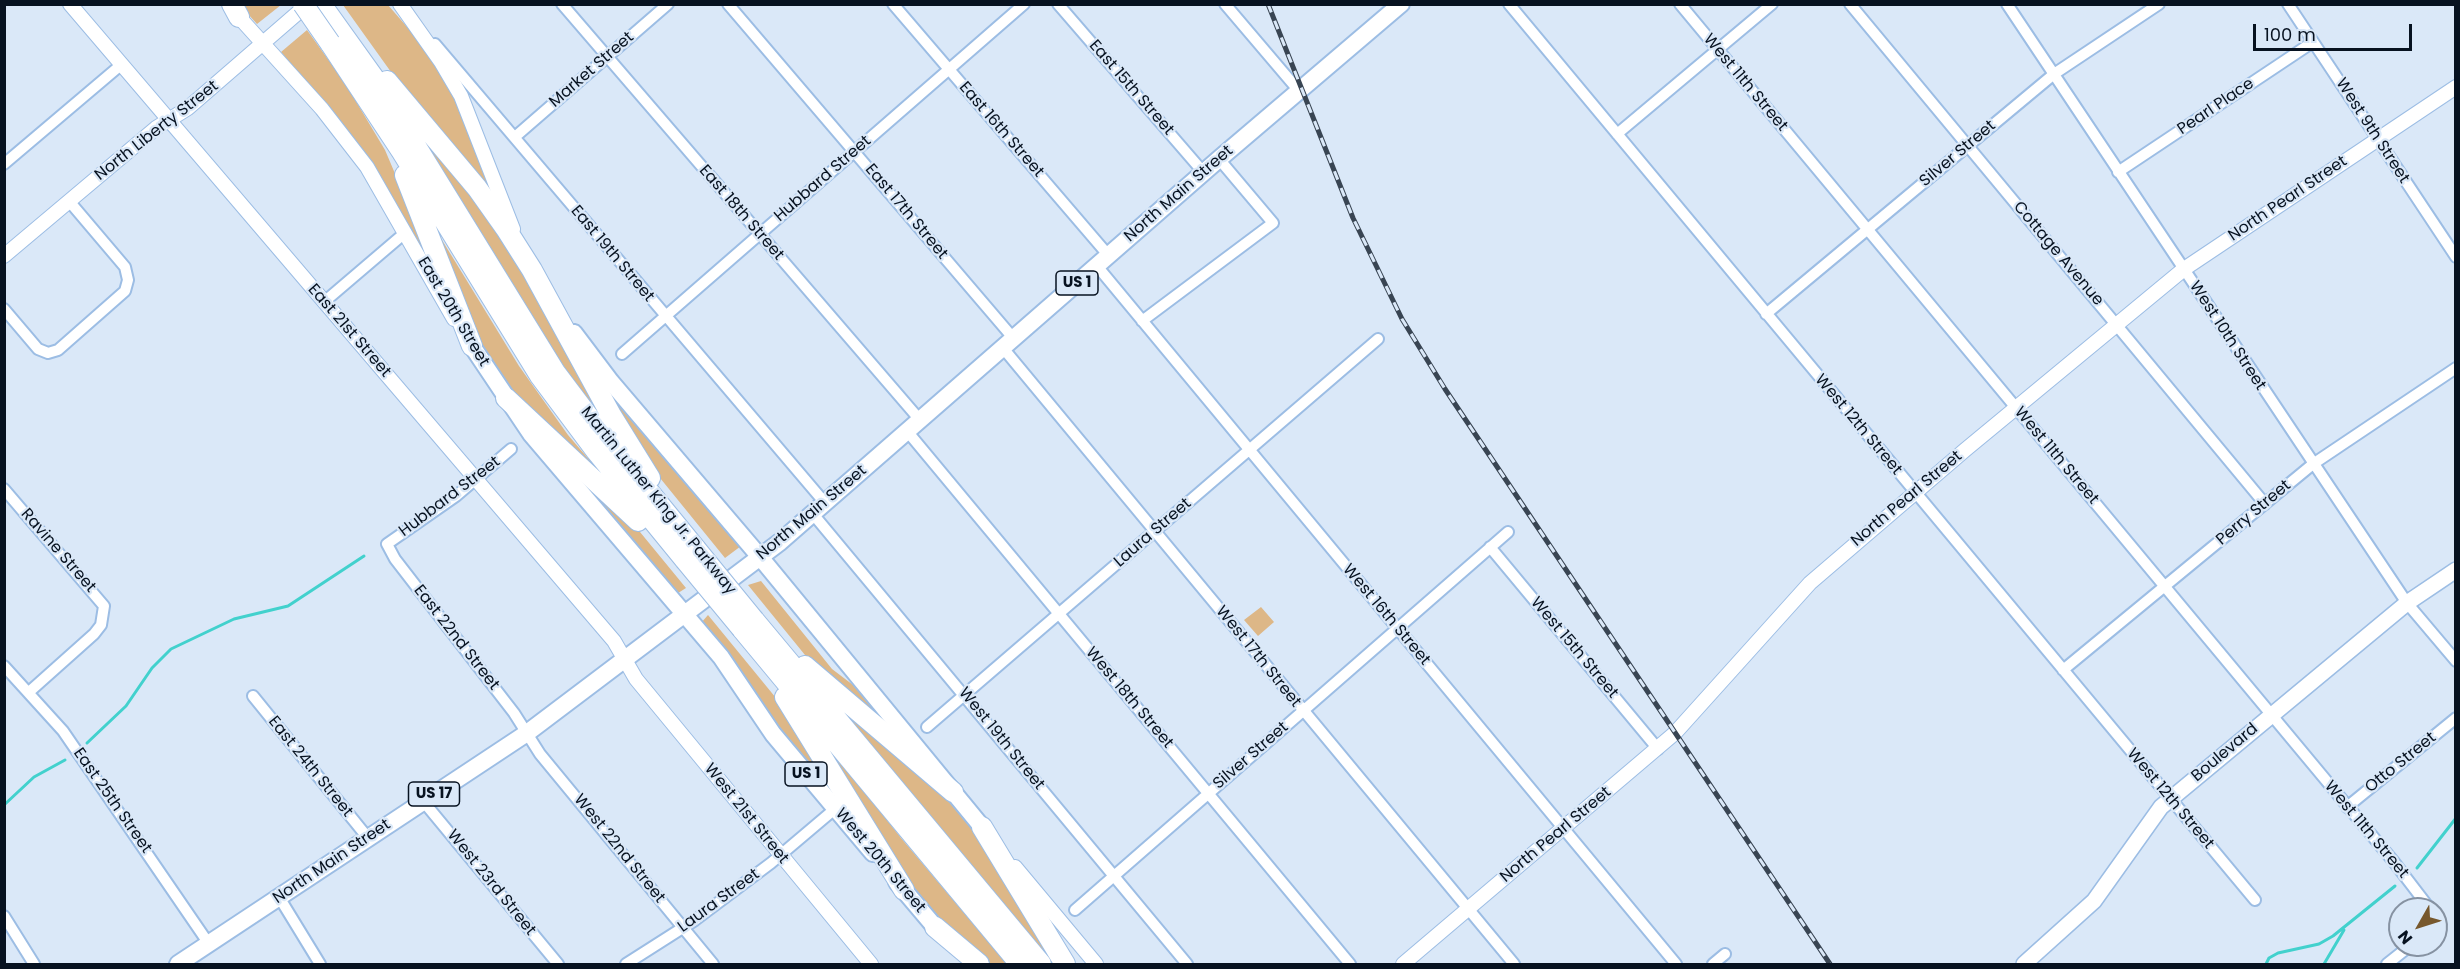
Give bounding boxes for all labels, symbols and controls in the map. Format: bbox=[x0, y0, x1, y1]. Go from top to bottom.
scale bar bbox=[2256, 12, 2415, 50]
text: 100 m bbox=[2264, 22, 2316, 47]
street label: Market Street bbox=[546, 28, 638, 112]
street label: West 11th Street bbox=[1699, 30, 1791, 136]
street label: East 15th Street bbox=[1084, 36, 1178, 140]
street label: Pearl Place bbox=[2174, 74, 2258, 140]
street label: West 9th Street bbox=[2331, 75, 2413, 187]
street label: North Liberty Street bbox=[91, 77, 223, 185]
street label: East 16th Street bbox=[954, 78, 1048, 182]
street label: Silver Street bbox=[1916, 117, 2000, 191]
street label: Hubbard Street bbox=[771, 132, 875, 226]
street label: North Main Street bbox=[1121, 142, 1237, 246]
street label: North Pearl Street bbox=[2225, 152, 2351, 246]
street label: East 17th Street bbox=[861, 160, 951, 264]
street label: East 18th Street bbox=[694, 161, 788, 265]
street label: Cottage Avenue bbox=[2009, 198, 2107, 310]
street label: East 19th Street bbox=[566, 202, 658, 306]
street label: East 20th Street bbox=[413, 254, 493, 370]
road number: US 1 bbox=[1056, 271, 1098, 295]
street label: West 10th Street bbox=[2185, 278, 2269, 394]
street label: East 21st Street bbox=[303, 281, 395, 381]
street label: West 12th Street bbox=[1810, 371, 1906, 479]
street label: Martin Luther King Jr. Parkway bbox=[576, 403, 740, 599]
street label: West 11th Street bbox=[2010, 403, 2102, 509]
street label: North Pearl Street bbox=[1848, 447, 1966, 551]
street label: Hubbard Street bbox=[396, 453, 504, 541]
street label: North Main Street bbox=[753, 461, 871, 565]
street label: Perry Street bbox=[2213, 476, 2295, 550]
street label: Laura Street bbox=[1111, 494, 1195, 572]
street label: Ravine Street bbox=[16, 505, 100, 597]
street label: West 16th Street bbox=[1338, 560, 1434, 670]
street label: East 22nd Street bbox=[409, 582, 503, 694]
street label: West 15th Street bbox=[1526, 593, 1622, 703]
street label: West 17th Street bbox=[1211, 602, 1305, 712]
street label: West 18th Street bbox=[1081, 643, 1177, 753]
street label: West 19th Street bbox=[954, 684, 1048, 794]
street label: East 24th Street bbox=[264, 713, 356, 821]
street label: Silver Street bbox=[1210, 718, 1292, 794]
street label: Boulevard bbox=[2188, 720, 2262, 786]
street label: Otto Street bbox=[2362, 729, 2440, 797]
street label: East 25th Street bbox=[69, 745, 155, 857]
street label: West 12th Street bbox=[2122, 745, 2218, 853]
street label: West 21st Street bbox=[700, 760, 792, 868]
road number: US 1 bbox=[785, 762, 827, 786]
street label: West 11th Street bbox=[2320, 777, 2412, 883]
road number: US 17 bbox=[408, 782, 460, 806]
street label: North Pearl Street bbox=[1497, 783, 1615, 887]
street label: West 22nd Street bbox=[569, 791, 669, 907]
street label: West 20th Street bbox=[831, 805, 929, 917]
street label: North Main Street bbox=[270, 816, 394, 908]
street label: West 23rd Street bbox=[442, 826, 540, 940]
street label: Laura Street bbox=[675, 865, 763, 937]
north arrow bbox=[2388, 897, 2448, 957]
text: N bbox=[2392, 925, 2418, 949]

